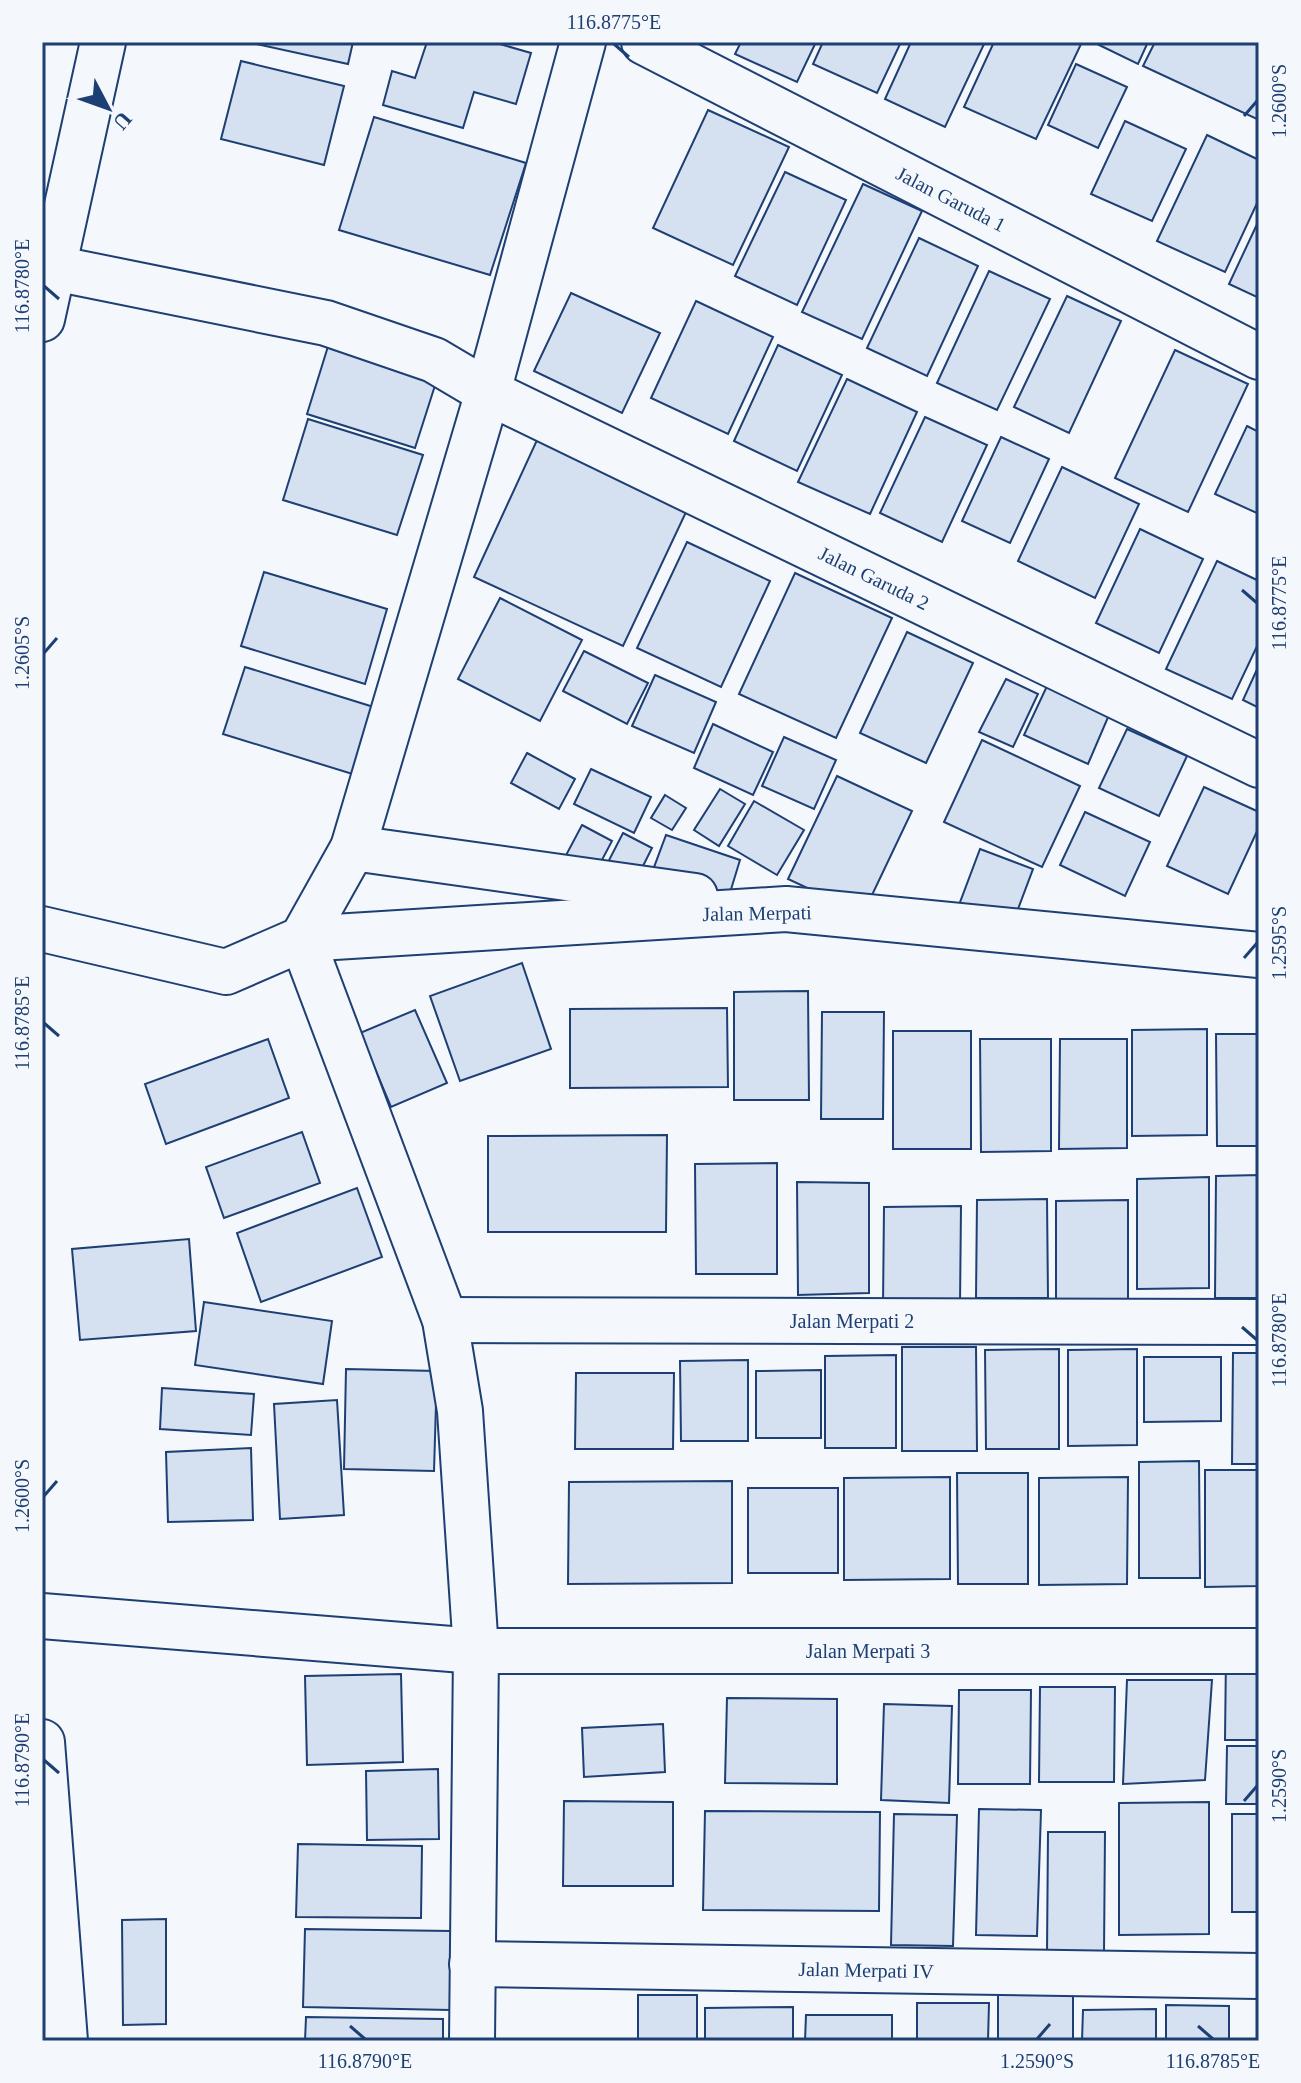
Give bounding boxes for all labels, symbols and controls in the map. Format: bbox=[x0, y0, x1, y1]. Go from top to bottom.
text: 116.8775°E bbox=[567, 11, 661, 33]
text: 1.2600°S bbox=[1268, 64, 1290, 138]
north arrow bbox=[68, 68, 148, 148]
text: U bbox=[108, 107, 137, 135]
street label: Jalan Garuda 1 bbox=[893, 162, 1009, 236]
text: 116.8780°E bbox=[11, 239, 33, 333]
street label: Jalan Garuda 2 bbox=[815, 542, 933, 614]
text: 116.8775°E bbox=[1268, 556, 1290, 650]
text: 1.2605°S bbox=[11, 616, 33, 690]
street label: Jalan Merpati bbox=[702, 901, 812, 926]
text: 1.2595°S bbox=[1268, 906, 1290, 980]
text: 116.8785°E bbox=[11, 976, 33, 1070]
text: 116.8780°E bbox=[1268, 1293, 1290, 1387]
street label: Jalan Merpati 2 bbox=[790, 1310, 914, 1333]
text: 1.2600°S bbox=[11, 1459, 33, 1533]
street label: Jalan Merpati 3 bbox=[806, 1640, 930, 1663]
text: 116.8790°E bbox=[11, 1713, 33, 1807]
text: 1.2590°S bbox=[1268, 1749, 1290, 1823]
street label: Jalan Merpati IV bbox=[798, 1958, 934, 1983]
text: 116.8790°E bbox=[318, 2050, 412, 2072]
text: 1.2590°S bbox=[1000, 2050, 1074, 2072]
text: 116.8785°E bbox=[1166, 2050, 1260, 2072]

